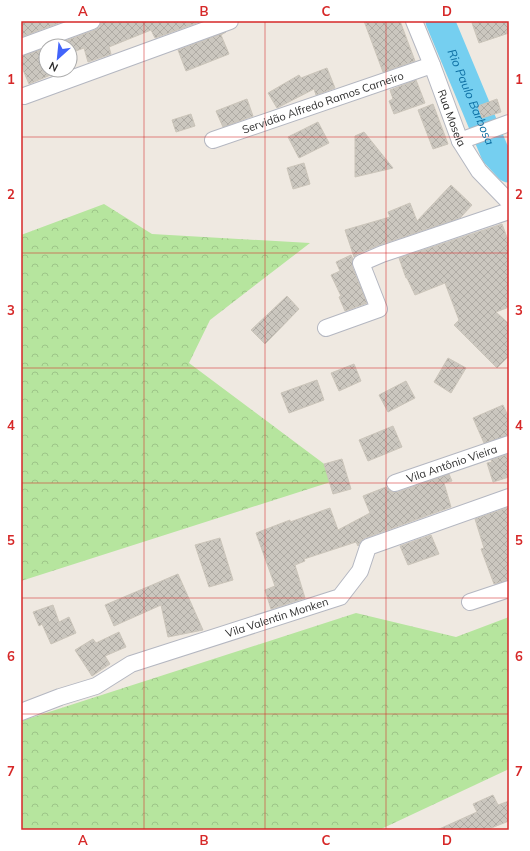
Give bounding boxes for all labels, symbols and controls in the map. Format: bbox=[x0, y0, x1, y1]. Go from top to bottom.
text: A bbox=[78, 3, 88, 19]
text: B bbox=[200, 3, 209, 19]
text: C bbox=[322, 3, 331, 19]
text: D bbox=[442, 3, 452, 19]
north arrow bbox=[38, 38, 78, 78]
water label: Rio Paulo Barbosa bbox=[445, 46, 498, 147]
text: N bbox=[47, 59, 60, 75]
street label: Servidão Alfredo Ramos Carneiro bbox=[240, 68, 405, 137]
text: 1 bbox=[7, 71, 15, 87]
text: 1 bbox=[515, 71, 523, 87]
street label: Rua Mosela bbox=[435, 87, 469, 149]
text: 2 bbox=[7, 186, 15, 202]
text: 2 bbox=[515, 186, 523, 202]
text: 3 bbox=[7, 302, 15, 318]
text: 3 bbox=[515, 302, 523, 318]
text: 4 bbox=[7, 417, 15, 433]
text: 4 bbox=[515, 417, 523, 433]
street label: Vila Antônio Vieira bbox=[405, 442, 499, 486]
text: 5 bbox=[7, 532, 15, 548]
text: 5 bbox=[515, 532, 523, 548]
street label: Vila Valentin Monken bbox=[224, 594, 330, 640]
text: 6 bbox=[7, 648, 15, 664]
text: 6 bbox=[515, 648, 523, 664]
text: 7 bbox=[7, 763, 15, 779]
text: 7 bbox=[515, 763, 523, 779]
text: A bbox=[78, 832, 88, 848]
text: B bbox=[200, 832, 209, 848]
text: C bbox=[322, 832, 331, 848]
text: D bbox=[442, 832, 452, 848]

